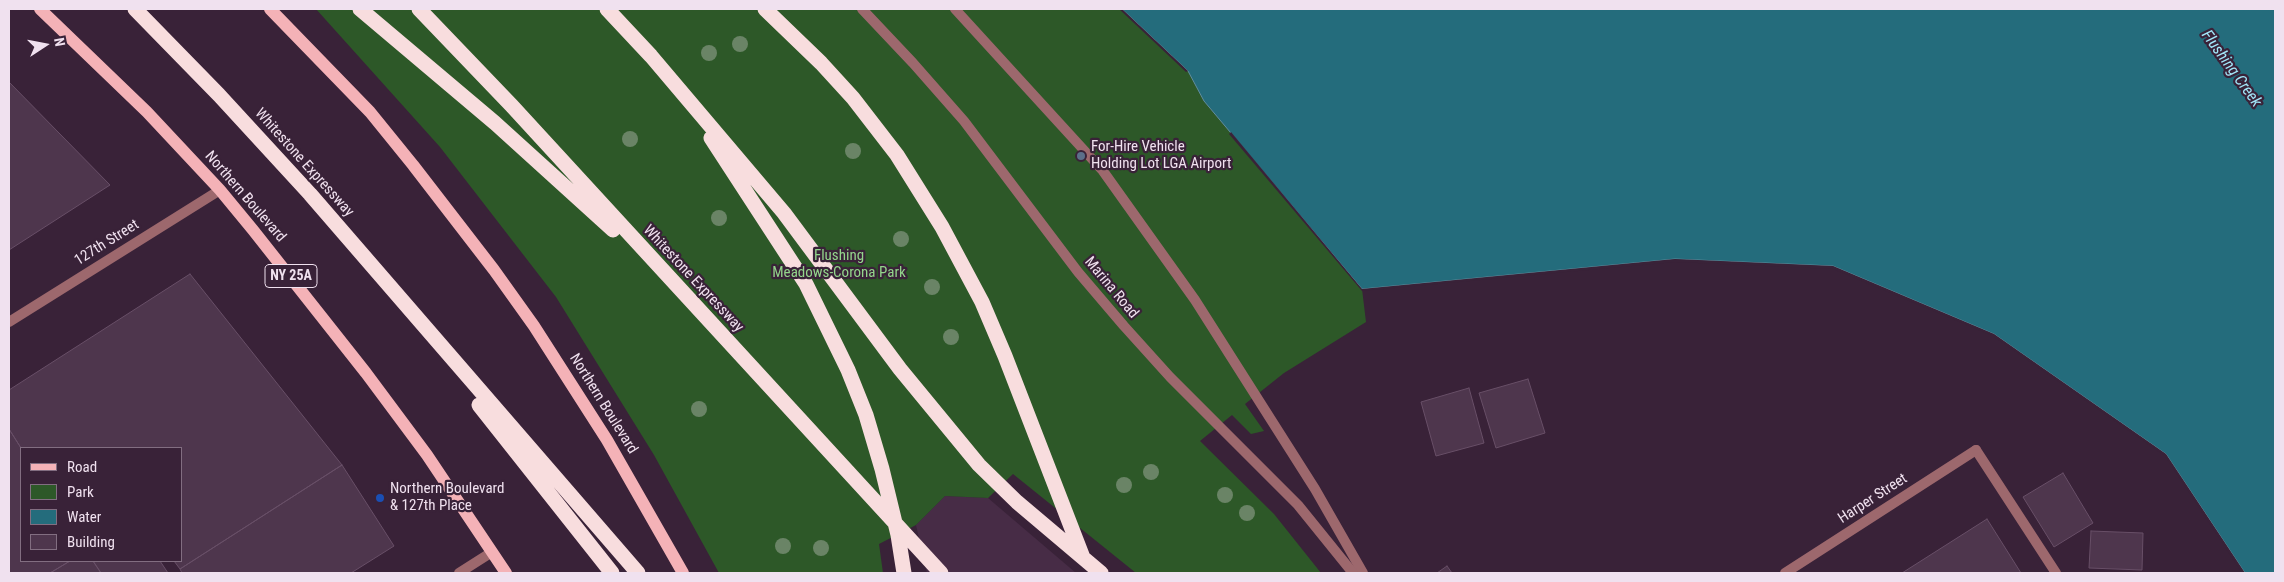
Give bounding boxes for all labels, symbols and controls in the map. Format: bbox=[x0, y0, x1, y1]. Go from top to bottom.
north arrow bbox=[20, 20, 70, 70]
water label: Flushing Creek bbox=[2197, 27, 2265, 111]
text: N bbox=[51, 36, 68, 48]
street label: Whitestone Expressway bbox=[251, 105, 357, 221]
place label: For-Hire Vehicle Holding Lot LGA Airport bbox=[1091, 138, 1231, 173]
street label: Northern Boulevard bbox=[201, 148, 289, 246]
marker: For-Hire Vehicle Holding Lot LGA Airport bbox=[1075, 150, 1087, 162]
street label: 127th Street bbox=[71, 216, 143, 270]
street label: Whitestone Expressway bbox=[639, 222, 747, 336]
park label: Flushing Meadows-Corona Park bbox=[772, 247, 906, 282]
street label: Marina Road bbox=[1080, 254, 1142, 322]
road number: NY 25A bbox=[265, 264, 317, 288]
street label: Northern Boulevard bbox=[565, 351, 641, 457]
legend bbox=[20, 447, 182, 562]
text: Road bbox=[67, 458, 97, 476]
street label: Harper Street bbox=[1835, 470, 1911, 528]
place label: Northern Boulevard & 127th Place bbox=[390, 480, 504, 515]
text: Park bbox=[67, 483, 94, 501]
marker: Northern Boulevard & 127th Place bbox=[374, 492, 386, 504]
text: Water bbox=[67, 508, 101, 526]
text: Building bbox=[67, 533, 115, 551]

